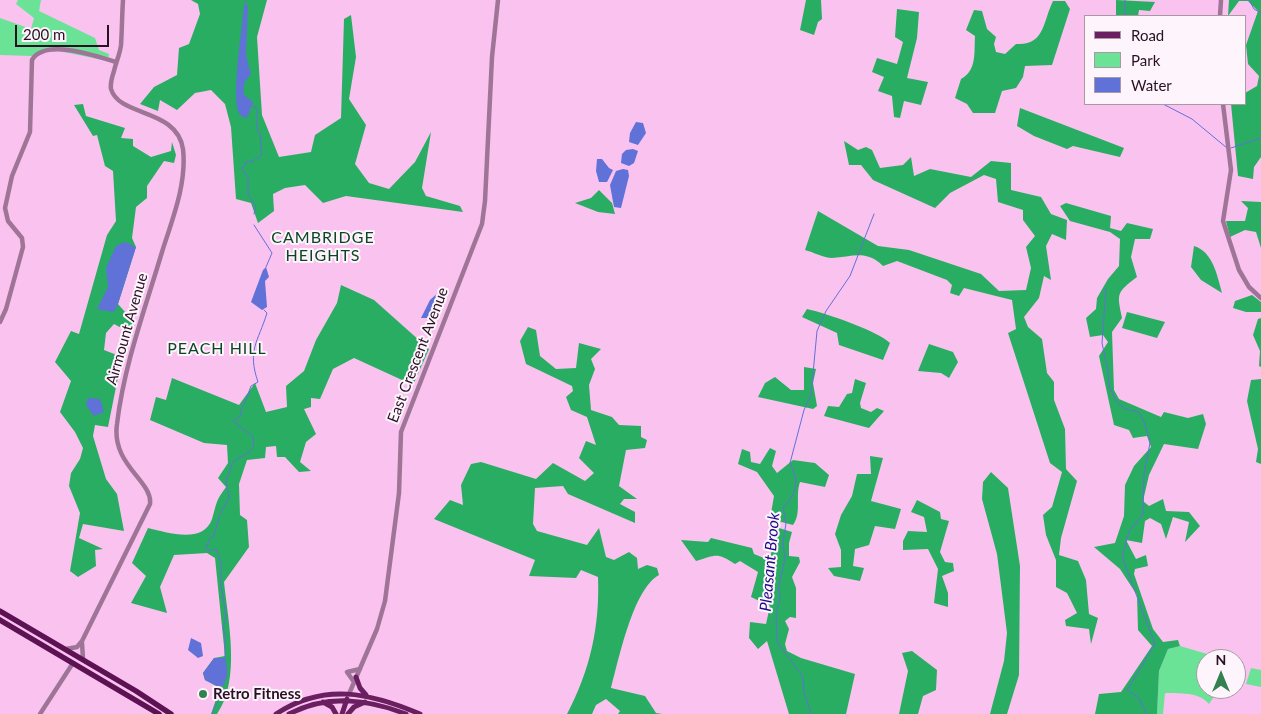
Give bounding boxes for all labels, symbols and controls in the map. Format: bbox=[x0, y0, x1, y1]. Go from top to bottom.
scale bar bbox=[18, 15, 111, 47]
legend bbox=[1084, 15, 1246, 105]
text: 200 m bbox=[23, 25, 65, 43]
text: Road bbox=[1131, 26, 1164, 44]
text: Park bbox=[1131, 51, 1160, 69]
text: Water bbox=[1131, 76, 1172, 94]
district label: CAMBRIDGE HEIGHTS bbox=[270, 228, 376, 266]
street label: Airmount Avenue bbox=[102, 271, 152, 387]
street label: East Crescent Avenue bbox=[384, 285, 452, 425]
district label: PEACH HILL bbox=[166, 339, 268, 359]
water label: Pleasant Brook bbox=[756, 512, 784, 612]
north arrow bbox=[1196, 649, 1246, 699]
text: N bbox=[1216, 651, 1226, 668]
place label: Retro Fitness bbox=[213, 685, 301, 703]
marker: Retro Fitness bbox=[197, 688, 209, 700]

